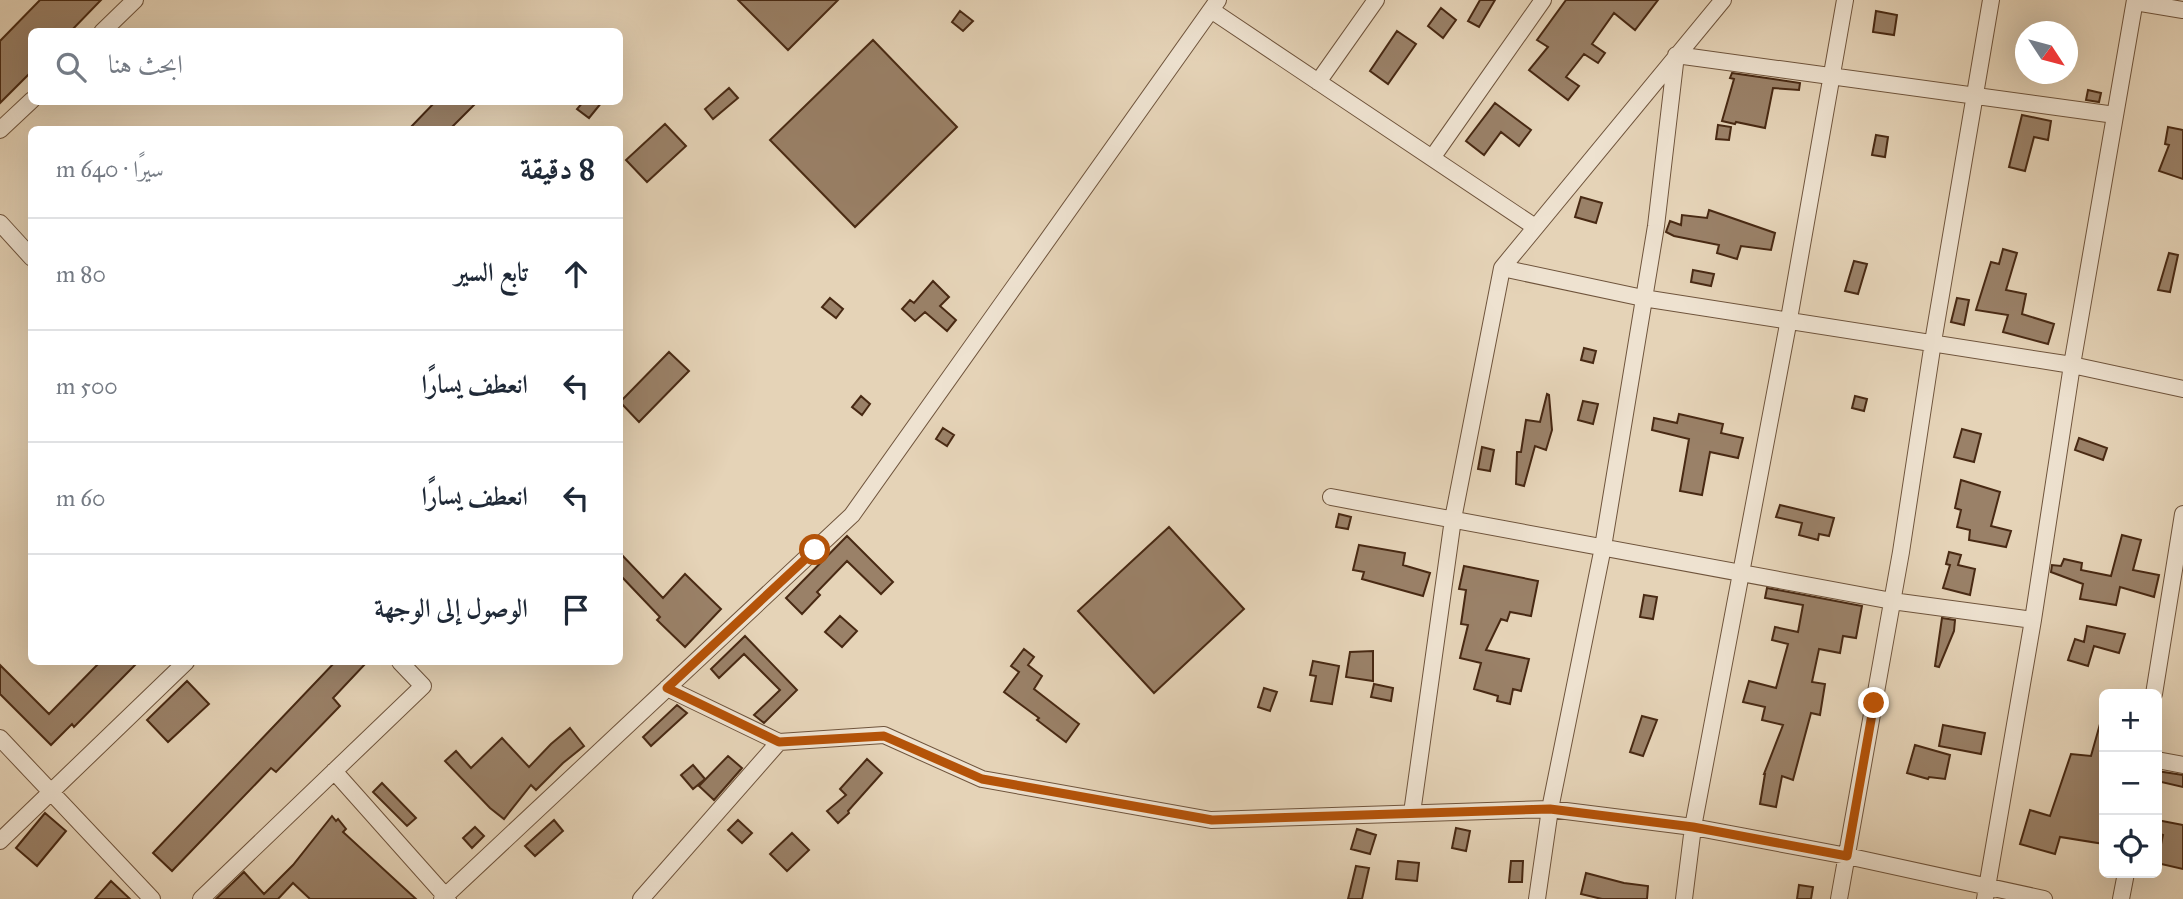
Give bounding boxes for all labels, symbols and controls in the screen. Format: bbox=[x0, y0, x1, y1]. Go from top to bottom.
north arrow bbox=[2015, 21, 2078, 84]
search box bbox=[28, 28, 623, 105]
icon: search bbox=[52, 48, 90, 86]
text: ابحث هنا bbox=[108, 48, 183, 80]
text: 8 دقيقة bbox=[520, 151, 595, 187]
text: سيرًا · 640 m bbox=[56, 155, 164, 183]
icon: ahead bbox=[557, 255, 595, 293]
text: تابع السير bbox=[455, 256, 528, 288]
text: 80 m bbox=[56, 260, 106, 288]
icon: left bbox=[557, 367, 595, 405]
text: انعطف يسارًا bbox=[421, 368, 528, 400]
text: 500 m bbox=[56, 372, 118, 400]
icon: left bbox=[557, 479, 595, 517]
text: انعطف يسارًا bbox=[421, 480, 528, 512]
text: 60 m bbox=[56, 484, 105, 512]
route start bbox=[799, 534, 830, 565]
icon: arrive bbox=[557, 591, 595, 629]
text: الوصول إلى الوجهة bbox=[374, 592, 528, 624]
route end bbox=[1858, 687, 1889, 718]
map controls bbox=[2099, 689, 2162, 878]
button: + bbox=[2099, 689, 2162, 752]
button: − bbox=[2099, 752, 2162, 815]
button: locate bbox=[2099, 815, 2162, 878]

